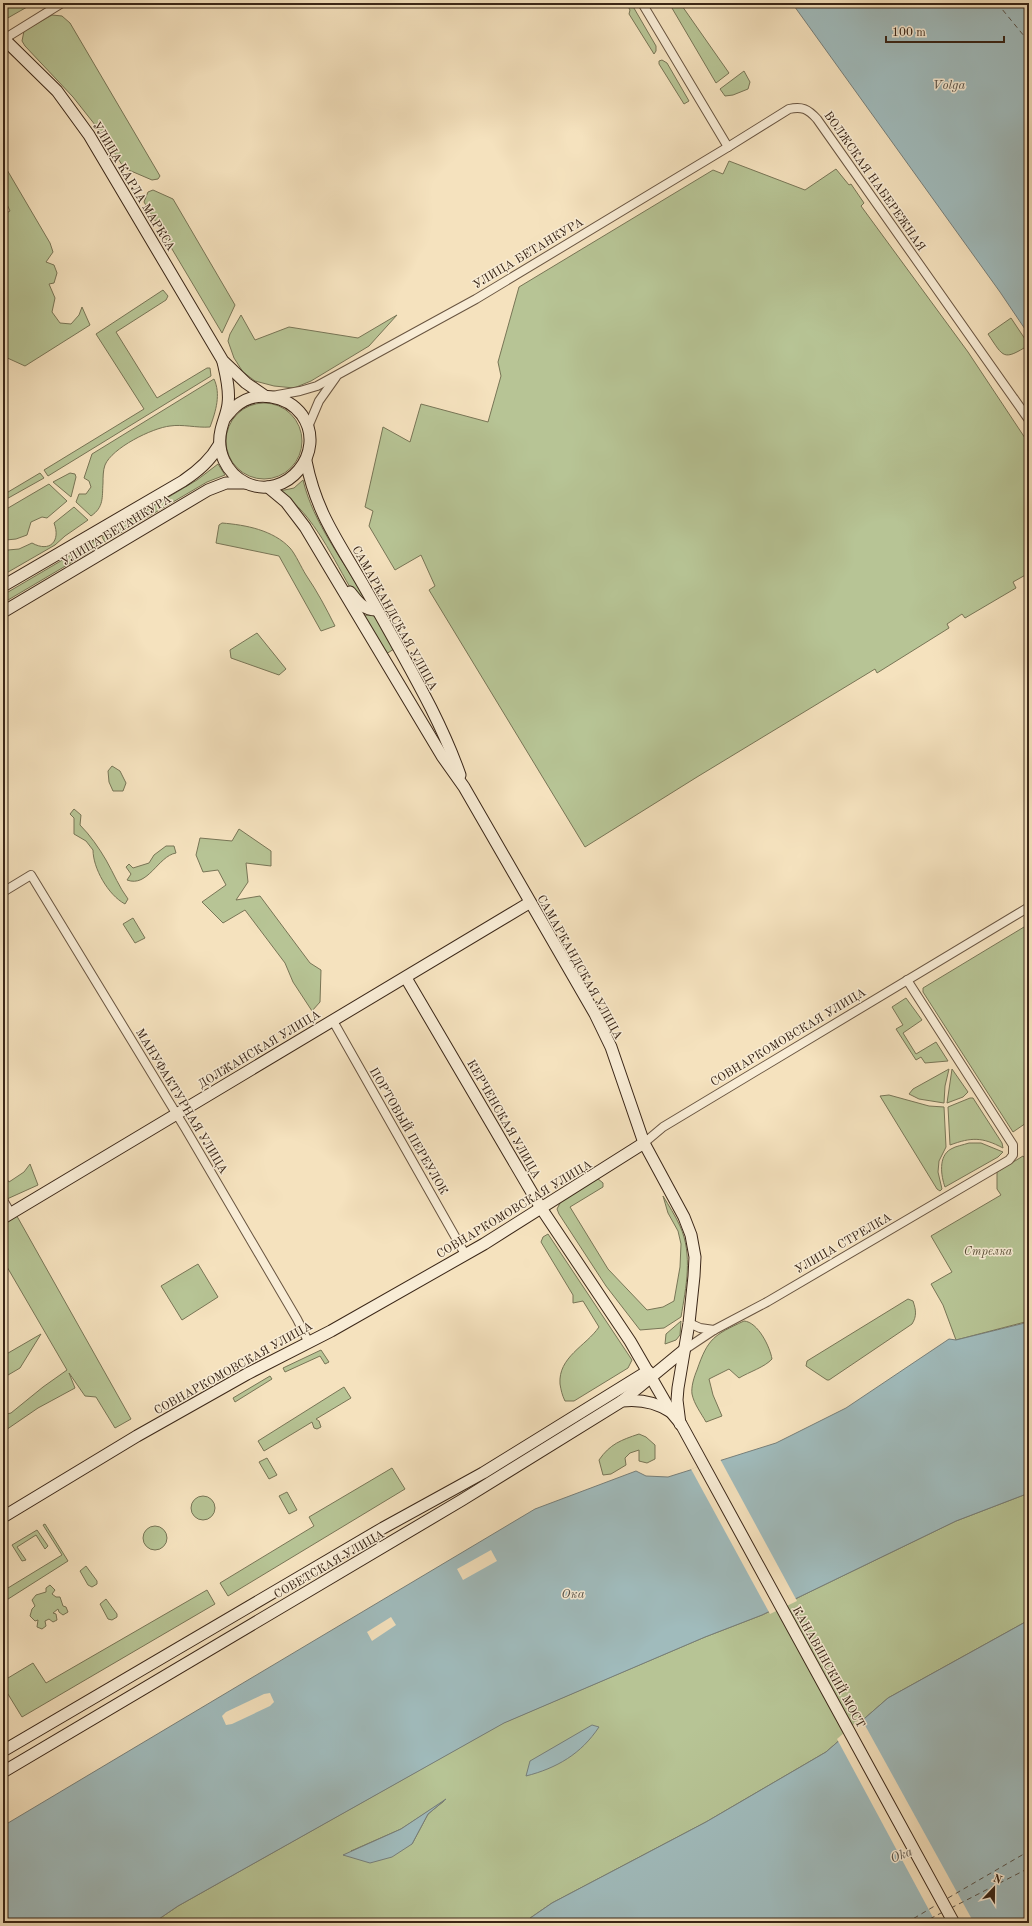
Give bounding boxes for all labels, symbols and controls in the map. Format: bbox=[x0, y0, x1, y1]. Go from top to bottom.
scale bar bbox=[886, 18, 1004, 44]
text: 100 m bbox=[892, 27, 926, 39]
water label: Volga bbox=[933, 79, 965, 92]
street label: ВОЛЖСКАЯ НАБЕРЕЖНАЯ bbox=[821, 110, 927, 254]
street label: УЛИЦА КАРЛА МАРКСА bbox=[90, 120, 177, 253]
street label: УЛИЦА БЕТАНКУРА bbox=[471, 216, 586, 291]
street label: УЛИЦА БЕТАНКУРА bbox=[59, 493, 174, 568]
street label: САМАРКАНДСКАЯ УЛИЦА bbox=[349, 544, 439, 693]
street label: САМАРКАНДСКАЯ УЛИЦА bbox=[534, 893, 624, 1042]
street label: СОВНАРКОМОВСКАЯ УЛИЦА bbox=[709, 987, 868, 1089]
street label: ДОЛЖАНСКАЯ УЛИЦА bbox=[196, 1009, 323, 1091]
street label: МАНУФАКТУРНАЯ УЛИЦА bbox=[133, 1027, 229, 1176]
street label: КЕРЧЕНСКАЯ УЛИЦА bbox=[464, 1058, 542, 1181]
street label: ПОРТОВЫЙ ПЕРЕУЛОК bbox=[367, 1064, 452, 1197]
street label: СОВНАРКОМОВСКАЯ УЛИЦА bbox=[435, 1159, 594, 1261]
street label: УЛИЦА СТРЕЛКА bbox=[793, 1211, 894, 1276]
park label: Стрелка bbox=[964, 1246, 1013, 1258]
street label: СОВНАРКОМОВСКАЯ УЛИЦА bbox=[152, 1320, 315, 1417]
street label: СОВЕТСКАЯ УЛИЦА bbox=[272, 1528, 387, 1601]
water label: Ока bbox=[561, 1588, 585, 1601]
street label: КАНАВИНСКИЙ МОСТ bbox=[790, 1603, 869, 1730]
water label: Oka bbox=[889, 1845, 914, 1866]
north arrow bbox=[974, 1868, 1014, 1908]
text: N bbox=[991, 1873, 1004, 1887]

